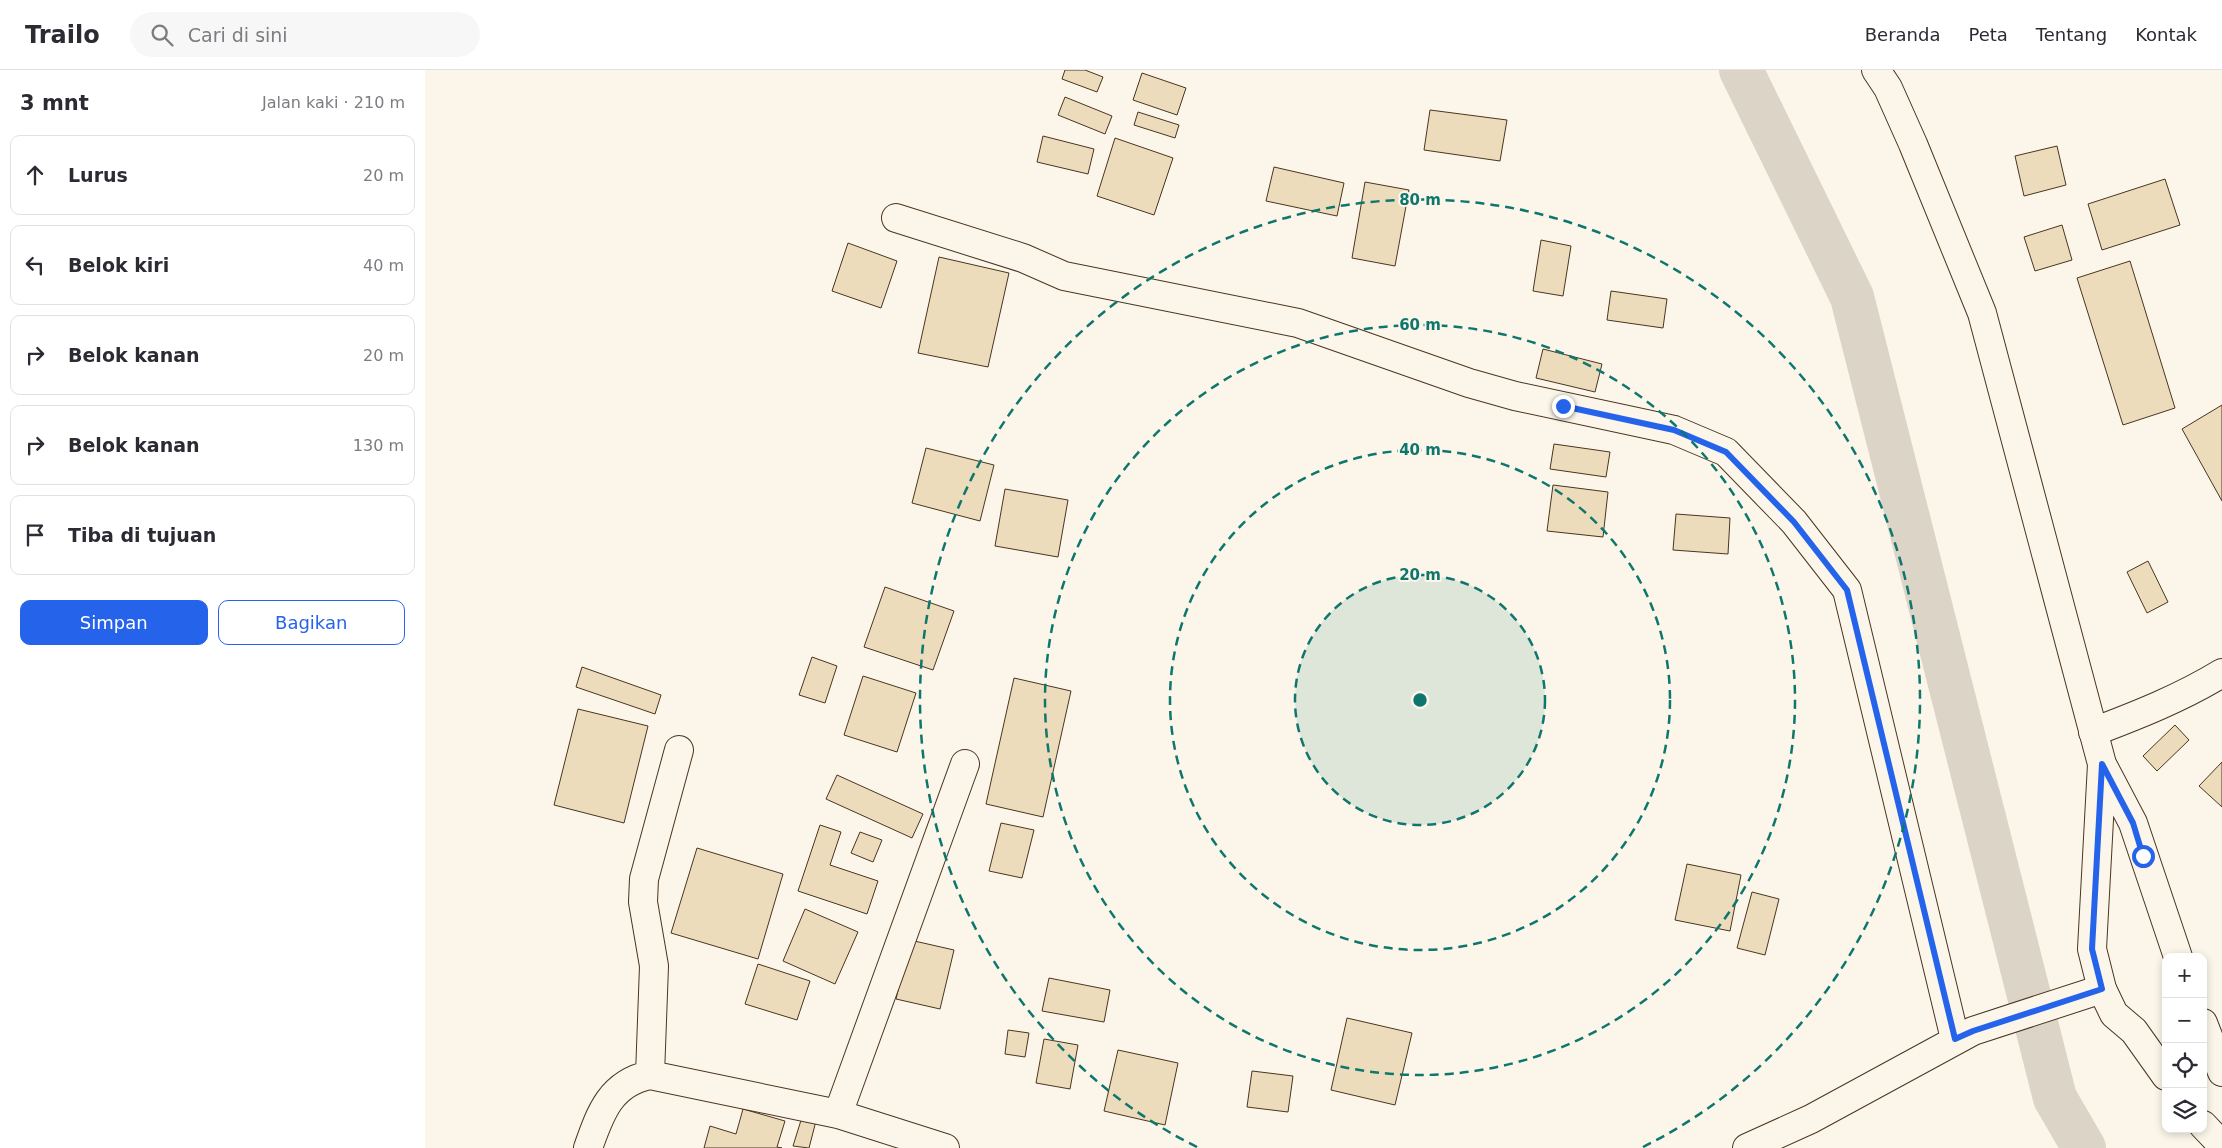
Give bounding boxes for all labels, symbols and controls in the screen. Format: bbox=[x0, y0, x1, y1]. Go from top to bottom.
search box bbox=[130, 12, 480, 57]
text: Trailo bbox=[25, 21, 100, 49]
icon: search bbox=[148, 21, 176, 49]
text: Cari di sini bbox=[188, 24, 288, 46]
text: Beranda bbox=[1865, 24, 1940, 45]
text: Peta bbox=[1968, 24, 2008, 45]
text: Tentang bbox=[2036, 24, 2107, 45]
text: Kontak bbox=[2135, 24, 2197, 45]
text: 3 mnt bbox=[20, 91, 89, 115]
text: Jalan kaki · 210 m bbox=[262, 93, 405, 112]
icon: ahead bbox=[21, 161, 49, 189]
text: Lurus bbox=[68, 164, 128, 186]
text: 20 m bbox=[363, 166, 404, 185]
text: 80 m bbox=[1399, 191, 1441, 209]
icon: left bbox=[21, 251, 49, 279]
text: Belok kiri bbox=[68, 254, 169, 276]
text: 40 m bbox=[363, 256, 404, 275]
text: 60 m bbox=[1399, 316, 1441, 334]
icon: right bbox=[21, 341, 49, 369]
text: Belok kanan bbox=[68, 344, 200, 366]
text: 20 m bbox=[363, 346, 404, 365]
route end bbox=[1552, 395, 1575, 418]
icon: right bbox=[21, 431, 49, 459]
text: Belok kanan bbox=[68, 434, 200, 456]
text: 130 m bbox=[353, 436, 404, 455]
text: 40 m bbox=[1399, 441, 1441, 459]
icon: arrive bbox=[21, 521, 49, 549]
text: Tiba di tujuan bbox=[68, 524, 216, 546]
text: 20 m bbox=[1399, 566, 1441, 584]
button: Simpan bbox=[20, 600, 208, 645]
button: Bagikan bbox=[218, 600, 405, 645]
centre of rings bbox=[1411, 691, 1429, 709]
route start bbox=[2132, 845, 2155, 868]
map controls bbox=[2162, 953, 2207, 1133]
button: + bbox=[2162, 953, 2207, 998]
button: − bbox=[2162, 998, 2207, 1043]
button: locate bbox=[2162, 1043, 2207, 1088]
button: layers bbox=[2162, 1088, 2207, 1133]

